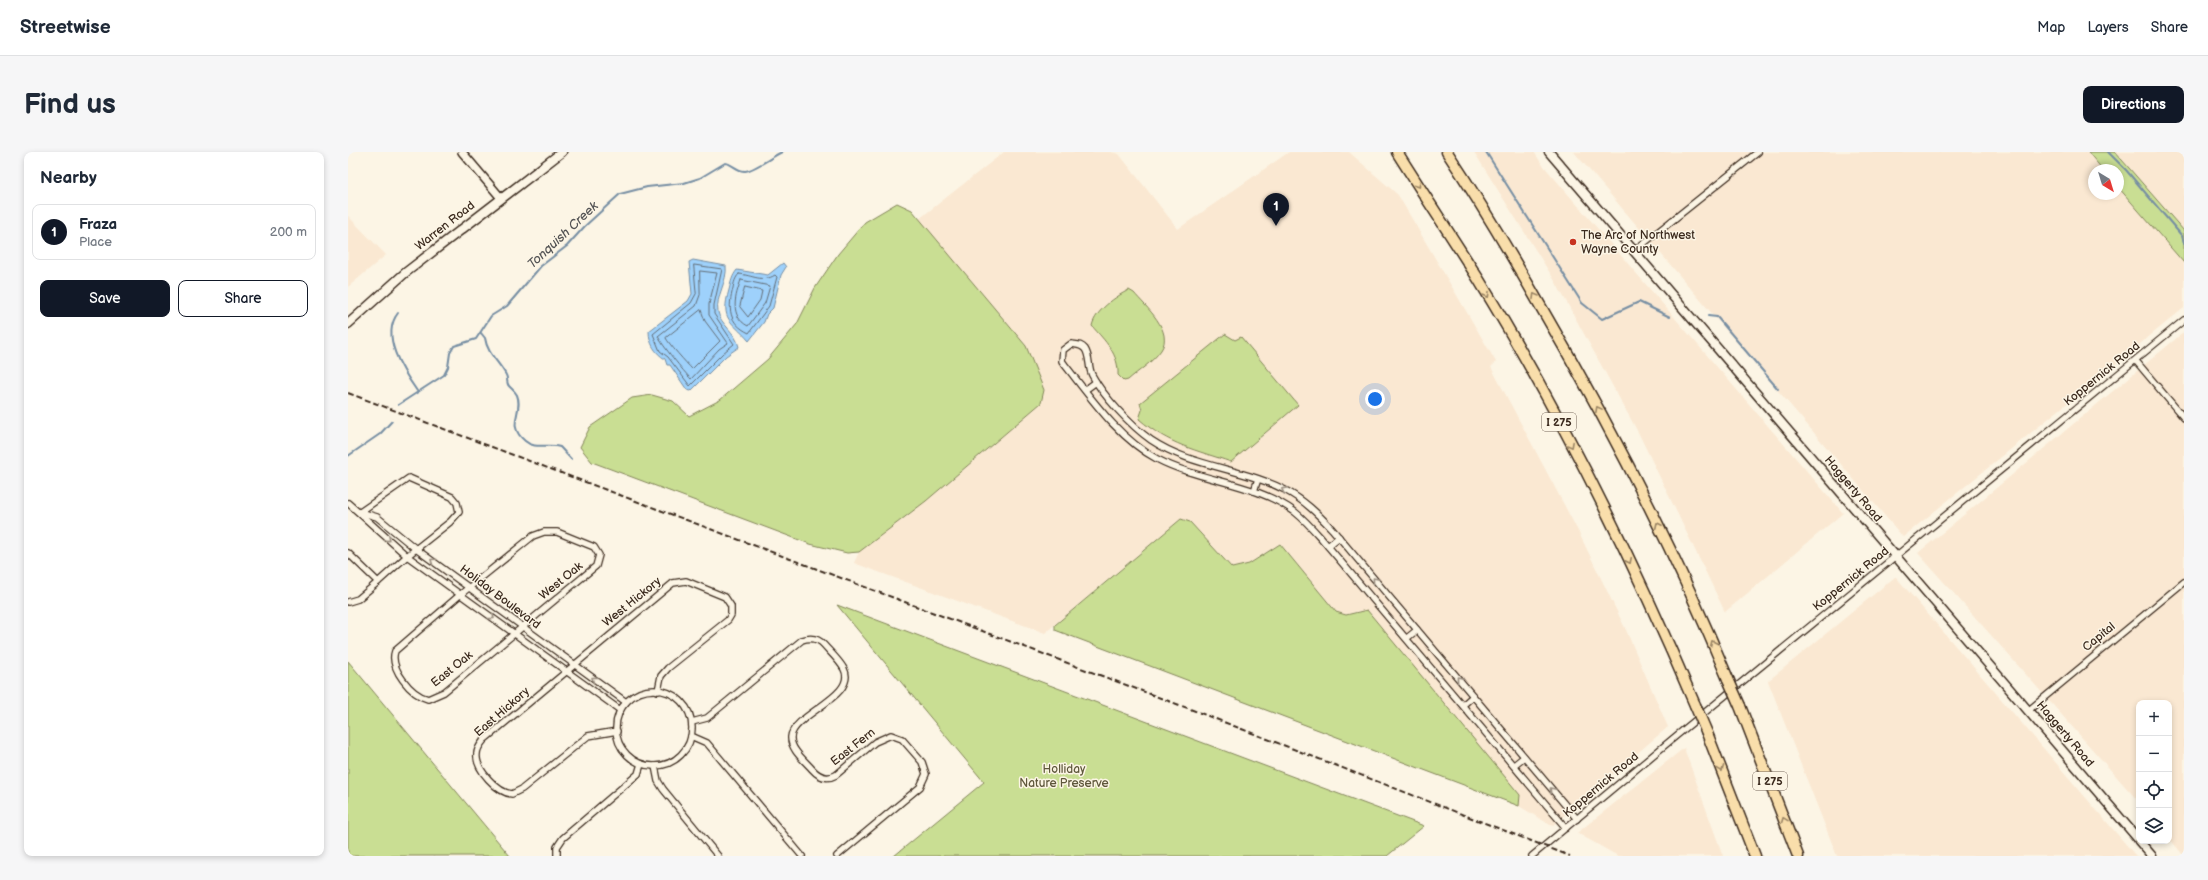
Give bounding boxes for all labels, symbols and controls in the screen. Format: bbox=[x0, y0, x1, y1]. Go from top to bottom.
text: Streetwise bbox=[20, 16, 111, 39]
text: Map bbox=[2037, 19, 2065, 36]
text: Layers bbox=[2087, 19, 2129, 36]
text: Share bbox=[2151, 19, 2188, 36]
button: Directions bbox=[2083, 86, 2184, 123]
text: Find us bbox=[24, 88, 116, 121]
north arrow bbox=[2088, 164, 2124, 200]
text: Nearby bbox=[40, 168, 97, 188]
one-way arrow bbox=[1413, 181, 1421, 188]
pin: 1 bbox=[1263, 193, 1289, 226]
street label: Warren Road bbox=[412, 198, 478, 254]
water label: Tonquish Creek bbox=[524, 198, 602, 272]
text: Fraza bbox=[79, 215, 117, 234]
text: 1 bbox=[51, 224, 57, 240]
text: 200 m bbox=[270, 224, 307, 240]
place label: The Arc of Northwest Wayne County bbox=[1581, 228, 1695, 257]
text: Place bbox=[79, 234, 112, 250]
marker: The Arc of Northwest Wayne County bbox=[1568, 237, 1578, 247]
button: Save bbox=[40, 280, 170, 317]
button: Share bbox=[178, 280, 308, 317]
one-way arrow bbox=[1483, 291, 1490, 298]
one-way arrow bbox=[1532, 293, 1539, 300]
street label: Koppernick Road bbox=[2061, 339, 2143, 409]
your location bbox=[1365, 389, 1385, 409]
one-way arrow bbox=[1596, 406, 1603, 414]
road number: I 275 bbox=[1542, 413, 1576, 431]
one-way arrow bbox=[1566, 441, 1574, 448]
street label: Haggerty Road bbox=[1821, 453, 1885, 525]
one-way arrow bbox=[1280, 487, 1288, 494]
one-way arrow bbox=[1655, 522, 1663, 529]
one-way arrow bbox=[383, 535, 391, 542]
street label: Koppernick Road bbox=[1810, 544, 1892, 614]
one-way arrow bbox=[1624, 557, 1632, 565]
one-way arrow bbox=[430, 558, 437, 566]
street label: West Oak bbox=[536, 559, 586, 603]
street label: Holiday Boulevard bbox=[457, 562, 543, 632]
street label: West Hickory bbox=[600, 573, 665, 630]
one-way arrow bbox=[1373, 577, 1380, 585]
one-way arrow bbox=[488, 612, 495, 620]
street label: Capital bbox=[2080, 619, 2118, 655]
one-way arrow bbox=[1710, 640, 1718, 647]
street label: East Oak bbox=[428, 648, 476, 690]
one-way arrow bbox=[592, 677, 599, 684]
one-way arrow bbox=[1457, 677, 1464, 684]
street label: East Hickory bbox=[471, 684, 533, 740]
street label: Haggerty Road bbox=[2033, 698, 2097, 770]
map controls bbox=[2136, 700, 2172, 844]
button: + bbox=[2136, 700, 2172, 736]
street label: East Fern bbox=[828, 725, 879, 769]
button: − bbox=[2136, 736, 2172, 772]
street label: Koppernick Road bbox=[1560, 749, 1642, 821]
park label: Holliday Nature Preserve bbox=[1019, 762, 1109, 791]
one-way arrow bbox=[1717, 766, 1725, 773]
road number: I 275 bbox=[1753, 772, 1787, 790]
button: locate bbox=[2136, 772, 2172, 808]
one-way arrow bbox=[1549, 787, 1556, 794]
button: layers bbox=[2136, 808, 2172, 844]
one-way arrow bbox=[1781, 816, 1789, 823]

